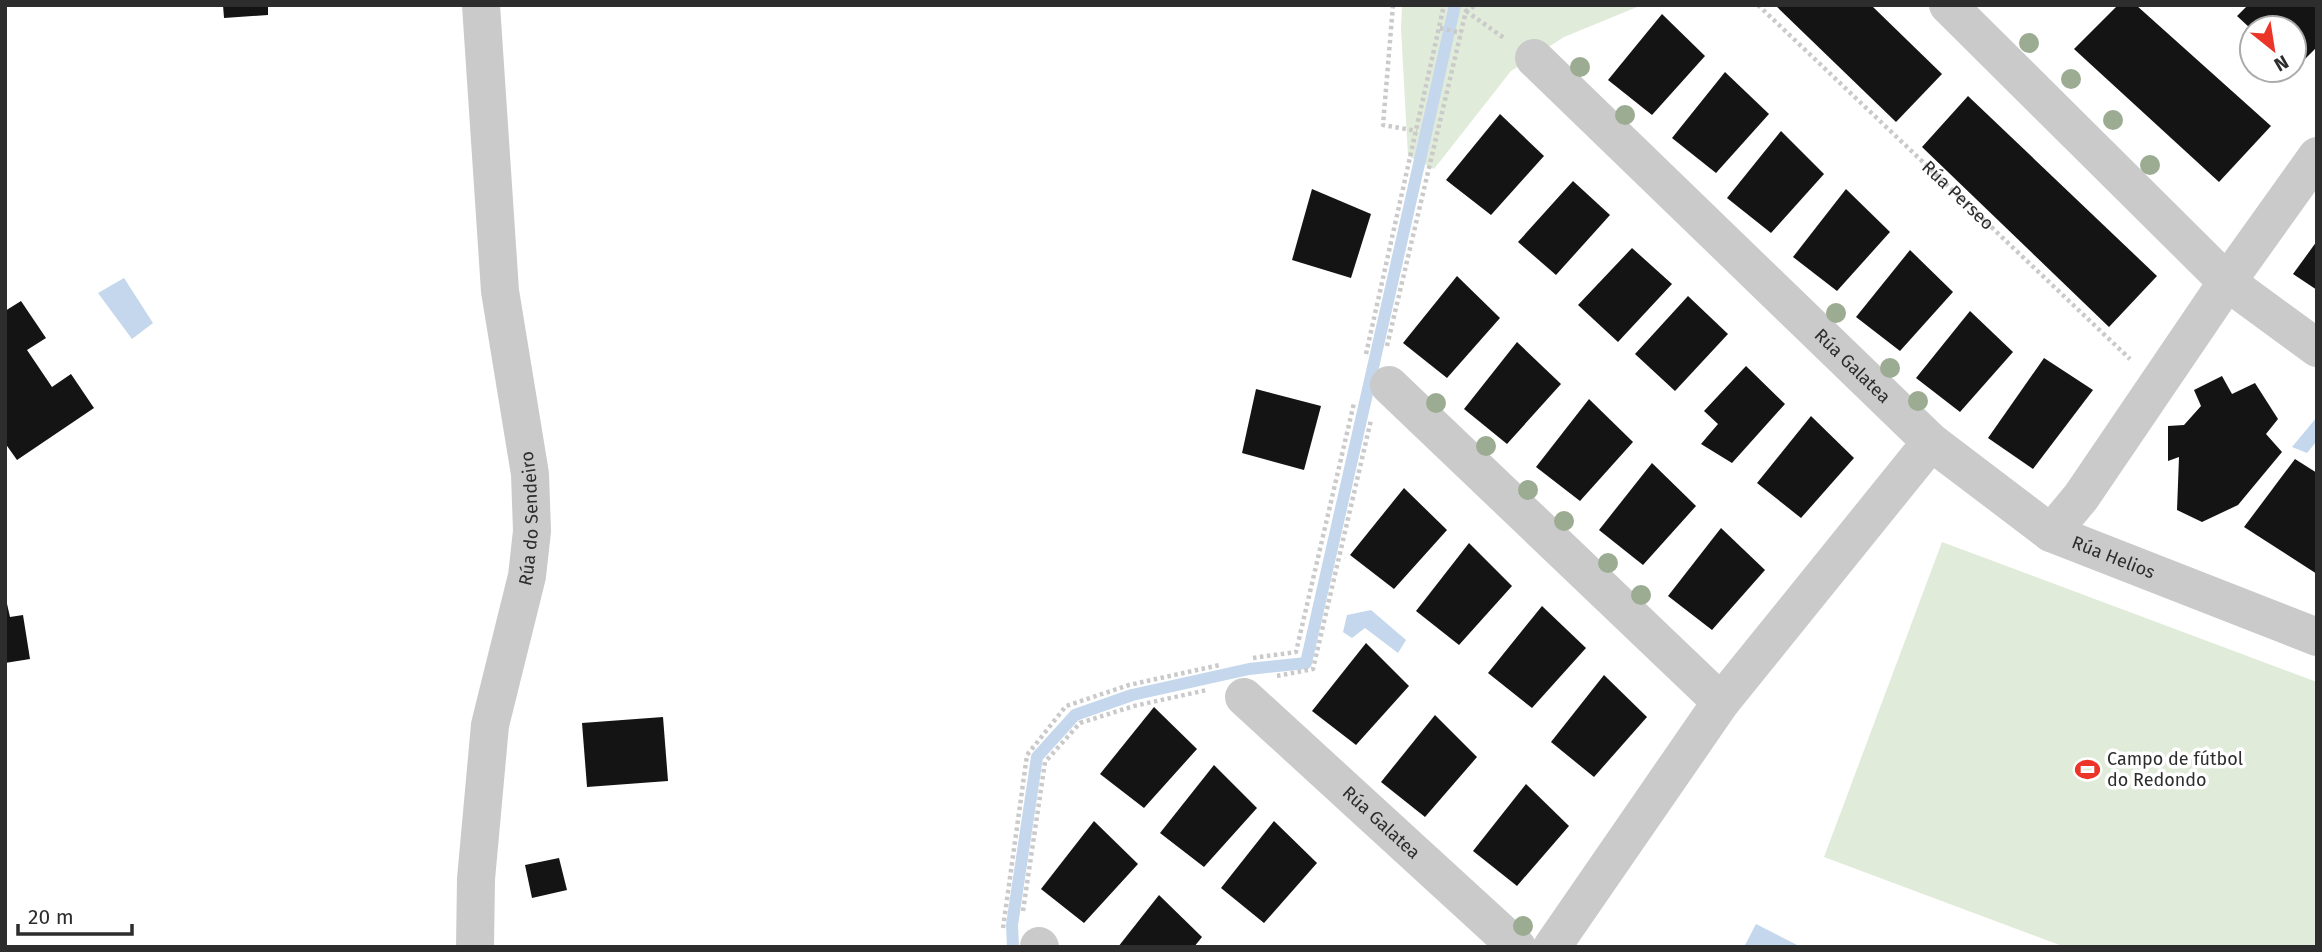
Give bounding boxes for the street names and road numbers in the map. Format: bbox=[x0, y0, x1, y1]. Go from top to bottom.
street label: Rúa Perseo bbox=[1917, 156, 1999, 235]
street label: Rúa Galatea bbox=[1810, 324, 1895, 408]
street label: Rúa do Sendeiro bbox=[514, 450, 543, 588]
street label: Rúa Helios bbox=[2069, 531, 2158, 584]
street label: Rúa Galatea bbox=[1338, 782, 1425, 864]

